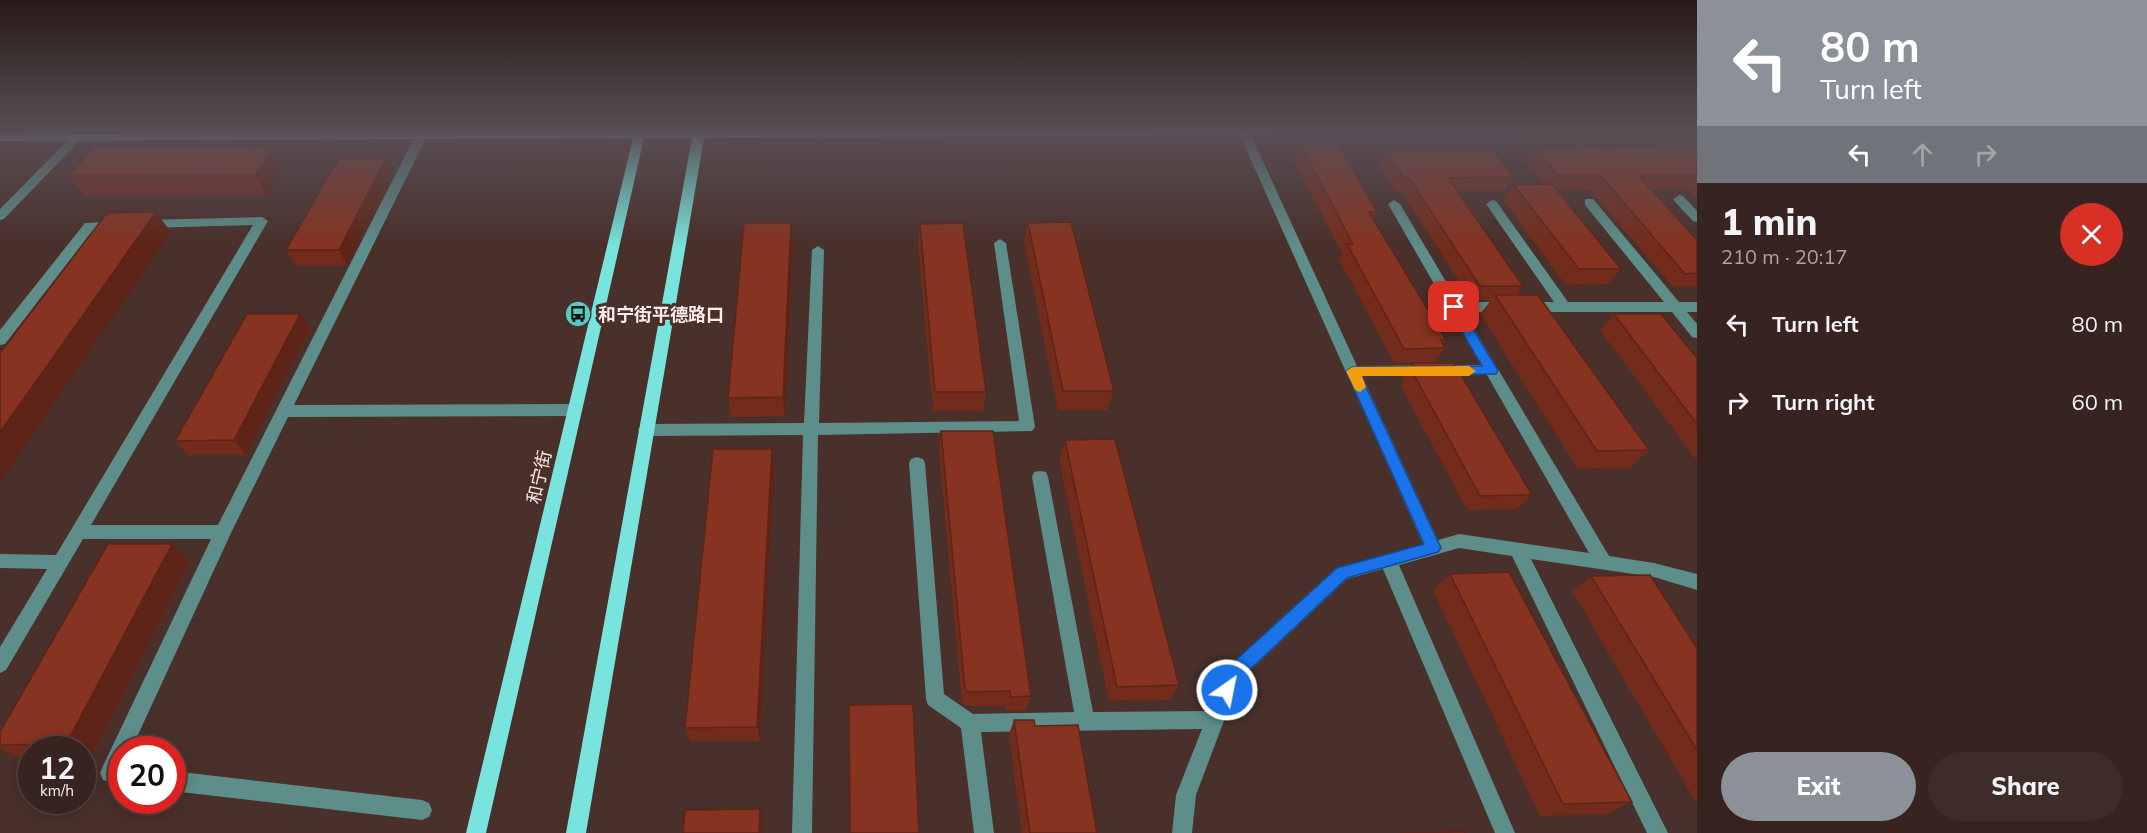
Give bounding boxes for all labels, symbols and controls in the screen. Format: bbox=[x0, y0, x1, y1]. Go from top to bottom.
text: 80 m bbox=[1820, 20, 1920, 73]
icon: left bbox=[1721, 24, 1799, 102]
text: Turn left bbox=[1820, 72, 1922, 106]
icon: left bbox=[1843, 138, 1876, 171]
icon: ahead bbox=[1906, 138, 1939, 171]
icon: right bbox=[1969, 138, 2002, 171]
text: 1 min bbox=[1721, 199, 1817, 244]
button: close bbox=[2060, 203, 2123, 266]
text: 210 m · 20:17 bbox=[1721, 244, 1847, 269]
pin bbox=[1428, 281, 1479, 332]
icon: arrive bbox=[1437, 290, 1470, 323]
bus stop icon: 和宁街平德路口 bbox=[563, 299, 593, 329]
place label: 和宁街平德路口 bbox=[598, 303, 724, 326]
icon: left bbox=[1721, 308, 1754, 341]
text: Turn left bbox=[1772, 310, 1859, 338]
text: 80 m bbox=[2072, 310, 2123, 338]
icon: right bbox=[1721, 386, 1754, 419]
text: Turn right bbox=[1772, 388, 1875, 416]
text: 60 m bbox=[2072, 388, 2123, 416]
street label: 和宁街 bbox=[522, 448, 556, 506]
position arrow bbox=[1195, 658, 1259, 722]
speed limit sign: 20 bbox=[108, 736, 186, 814]
text: 12 bbox=[39, 749, 75, 787]
button: Exit bbox=[1721, 752, 1916, 821]
button: Share bbox=[1928, 752, 2123, 821]
text: km/h bbox=[40, 781, 74, 800]

